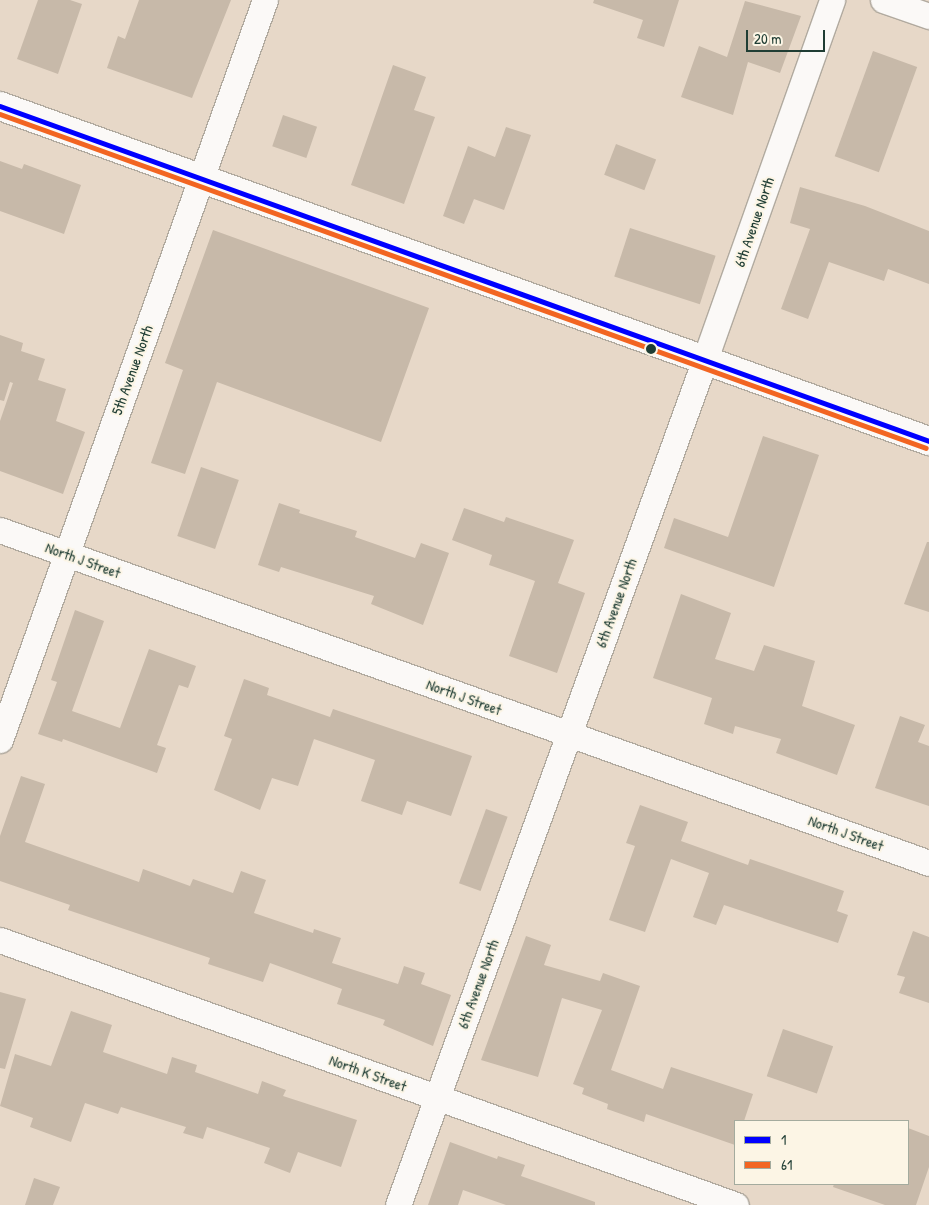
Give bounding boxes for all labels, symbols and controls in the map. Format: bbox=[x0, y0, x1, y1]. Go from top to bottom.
scale bar bbox=[749, 20, 828, 52]
text: 20 m bbox=[754, 28, 781, 49]
street label: 6th Avenue North bbox=[730, 175, 778, 269]
street label: 5th Avenue North bbox=[107, 323, 157, 417]
unlabelled marker bbox=[646, 344, 656, 354]
street label: North J Street bbox=[43, 538, 123, 582]
street label: 6th Avenue North bbox=[592, 556, 640, 650]
street label: North J Street bbox=[424, 675, 504, 719]
street label: North J Street bbox=[806, 811, 886, 855]
street label: 6th Avenue North bbox=[454, 937, 502, 1031]
street label: North K Street bbox=[327, 1051, 409, 1095]
legend bbox=[734, 1120, 909, 1185]
text: 1 bbox=[781, 1129, 786, 1150]
text: 61 bbox=[781, 1154, 792, 1175]

